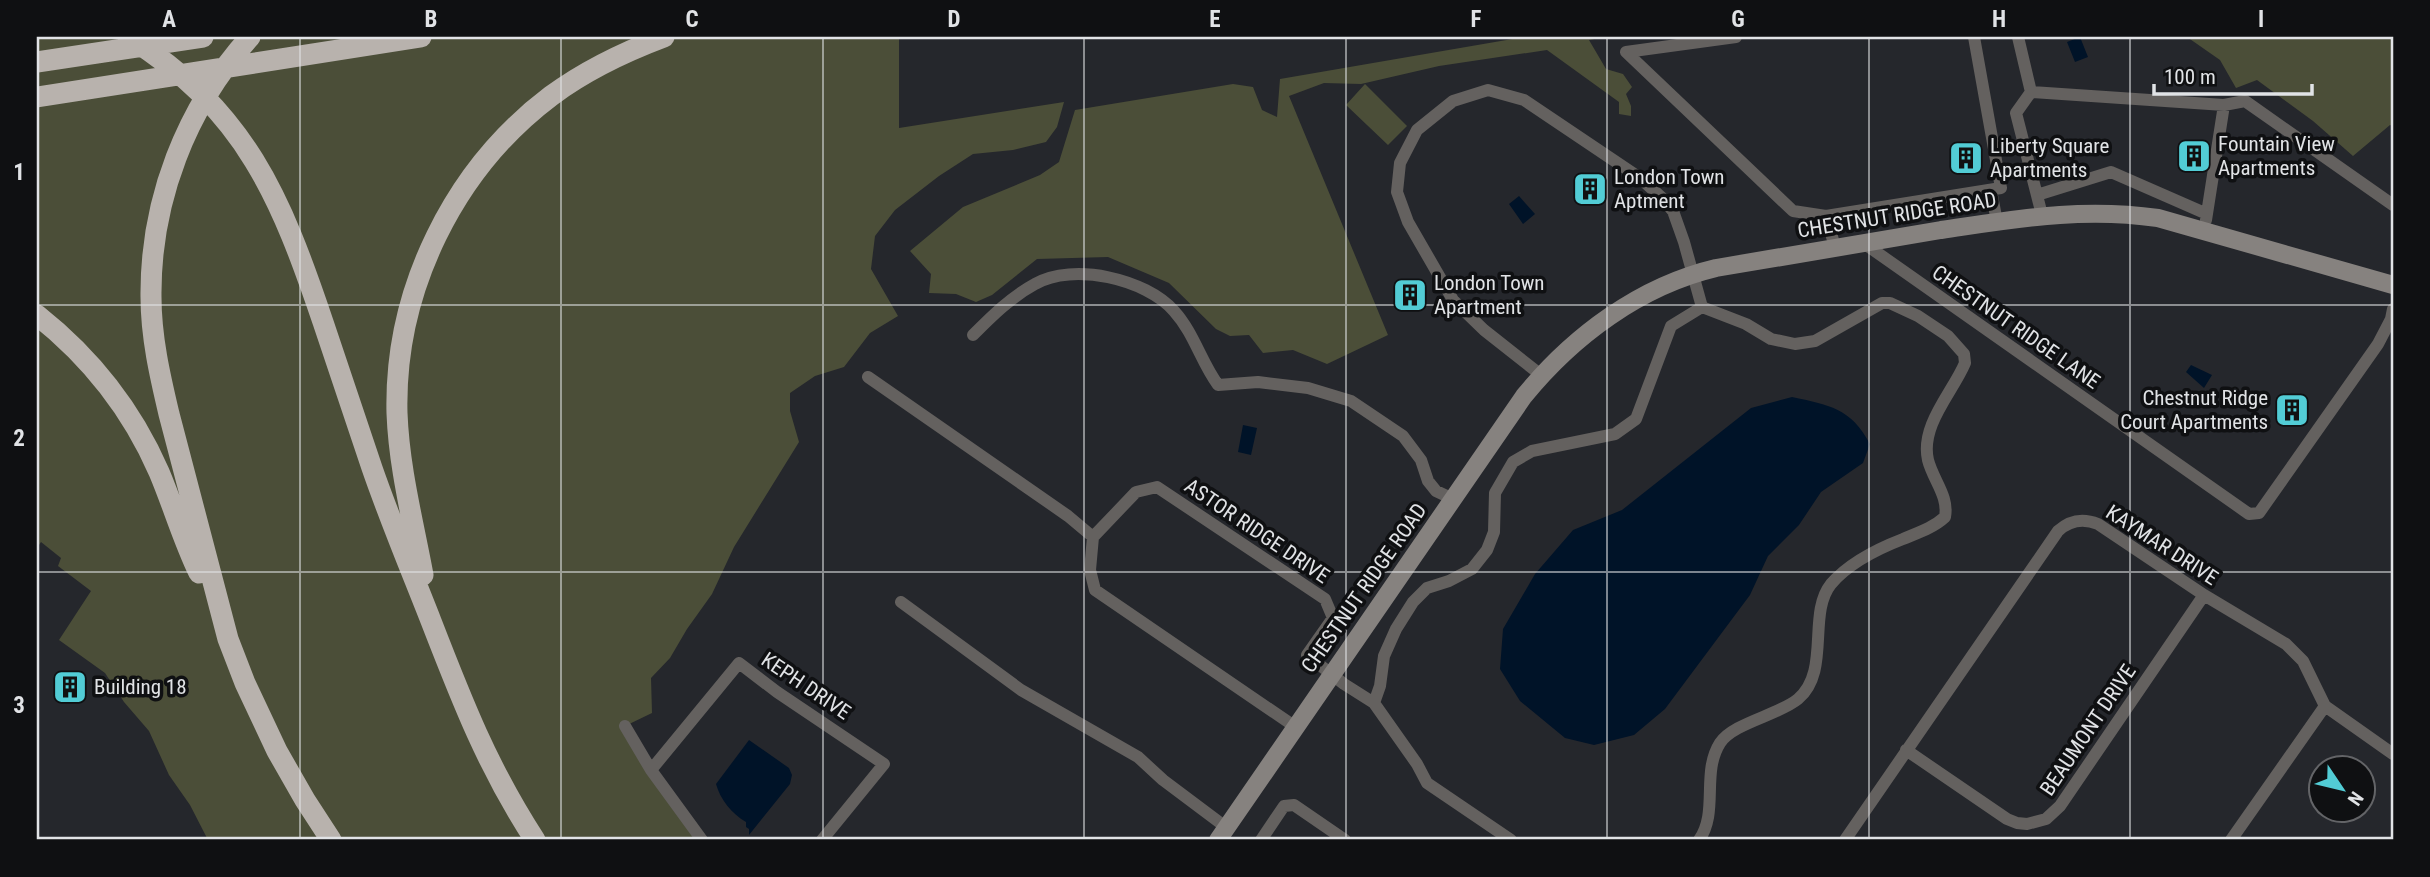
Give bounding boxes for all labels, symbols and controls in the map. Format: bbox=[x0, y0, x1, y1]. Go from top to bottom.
text: A bbox=[162, 6, 176, 33]
text: B bbox=[425, 6, 437, 33]
text: C bbox=[685, 6, 699, 33]
text: D bbox=[948, 6, 961, 33]
text: E bbox=[1209, 6, 1221, 33]
text: F bbox=[1471, 6, 1482, 33]
text: G bbox=[1731, 6, 1745, 33]
text: H bbox=[1992, 6, 2006, 33]
text: I bbox=[2258, 6, 2264, 33]
scale bar bbox=[2154, 52, 2311, 96]
text: 100 m bbox=[2164, 65, 2216, 89]
place label: Fountain View Apartments bbox=[2218, 132, 2335, 180]
place label: Liberty Square Apartments bbox=[1990, 134, 2110, 182]
building icon: Fountain View Apartments bbox=[2175, 137, 2213, 175]
building icon: Liberty Square Apartments bbox=[1947, 139, 1985, 177]
text: 1 bbox=[13, 159, 25, 186]
place label: London Town Aptment bbox=[1614, 165, 1725, 213]
building icon: London Town Aptment bbox=[1571, 170, 1609, 208]
street label: CHESTNUT RIDGE ROAD bbox=[1796, 187, 1998, 243]
street label: CHESTNUT RIDGE LANE bbox=[1928, 260, 2104, 394]
place label: London Town Apartment bbox=[1434, 271, 1545, 319]
building icon: London Town Apartment bbox=[1391, 276, 1429, 314]
place label: Chestnut Ridge Court Apartments bbox=[2120, 386, 2268, 434]
building icon: Chestnut Ridge Court Apartments bbox=[2273, 391, 2311, 429]
text: 2 bbox=[13, 425, 25, 452]
street label: ASTOR RIDGE DRIVE bbox=[1180, 474, 1334, 588]
street label: CHESTNUT RIDGE ROAD bbox=[1297, 499, 1431, 677]
street label: KAYMAR DRIVE bbox=[2102, 500, 2222, 590]
street label: KEPH DRIVE bbox=[757, 648, 855, 724]
street label: BEAUMONT DRIVE bbox=[2035, 660, 2141, 800]
building icon: Building 18 bbox=[51, 668, 89, 706]
place label: Building 18 bbox=[94, 675, 187, 699]
text: 3 bbox=[13, 692, 25, 719]
north arrow bbox=[2308, 754, 2378, 824]
text: N bbox=[2343, 787, 2368, 810]

